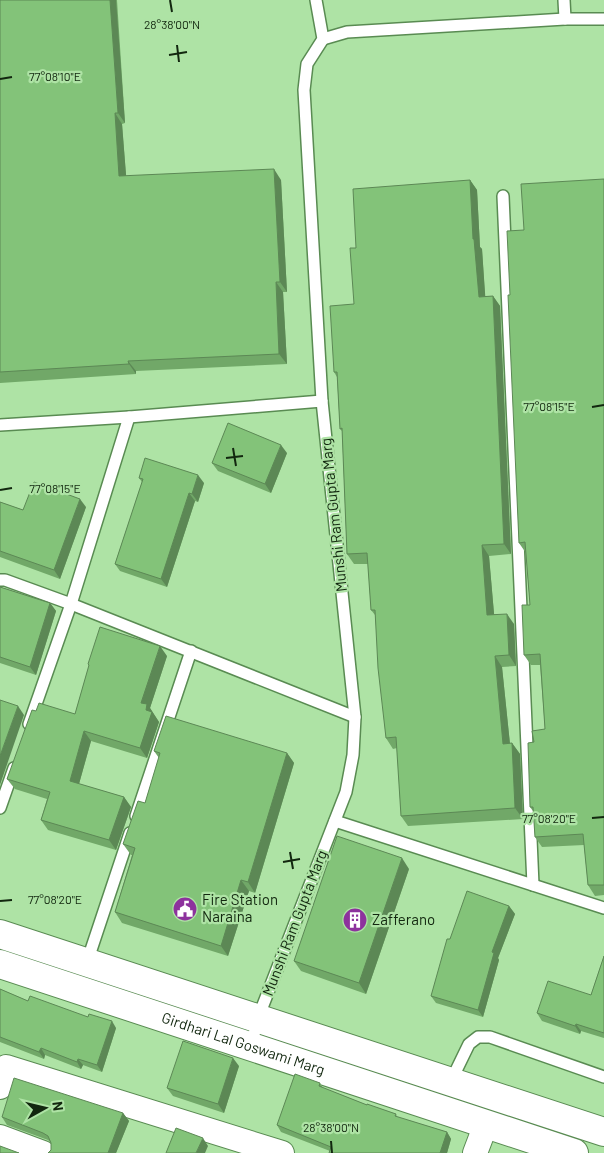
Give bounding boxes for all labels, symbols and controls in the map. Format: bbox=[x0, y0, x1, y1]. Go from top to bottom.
text: 28°38'00"N bbox=[144, 17, 200, 31]
text: 77°08'10"E bbox=[29, 69, 81, 83]
text: 77°08'15"E bbox=[523, 399, 575, 413]
street label: Munshi Ram Gupta Marg bbox=[316, 437, 350, 593]
text: 77°08'15"E bbox=[29, 481, 81, 495]
text: 77°08'20"E bbox=[522, 811, 576, 825]
street label: Munshi Ram Gupta Marg bbox=[258, 847, 330, 998]
place label: Fire Station Naraina bbox=[202, 890, 278, 925]
text: 77°08'20"E bbox=[28, 892, 82, 906]
public building icon: Fire Station Naraina bbox=[172, 896, 198, 922]
building icon: Zafferano bbox=[342, 907, 368, 933]
place label: Zafferano bbox=[372, 910, 435, 928]
street label: Girdhari Lal Goswami Marg bbox=[160, 1008, 327, 1078]
north arrow bbox=[20, 1083, 70, 1133]
text: N bbox=[49, 1100, 67, 1112]
text: 28°38'00"N bbox=[303, 1120, 359, 1134]

